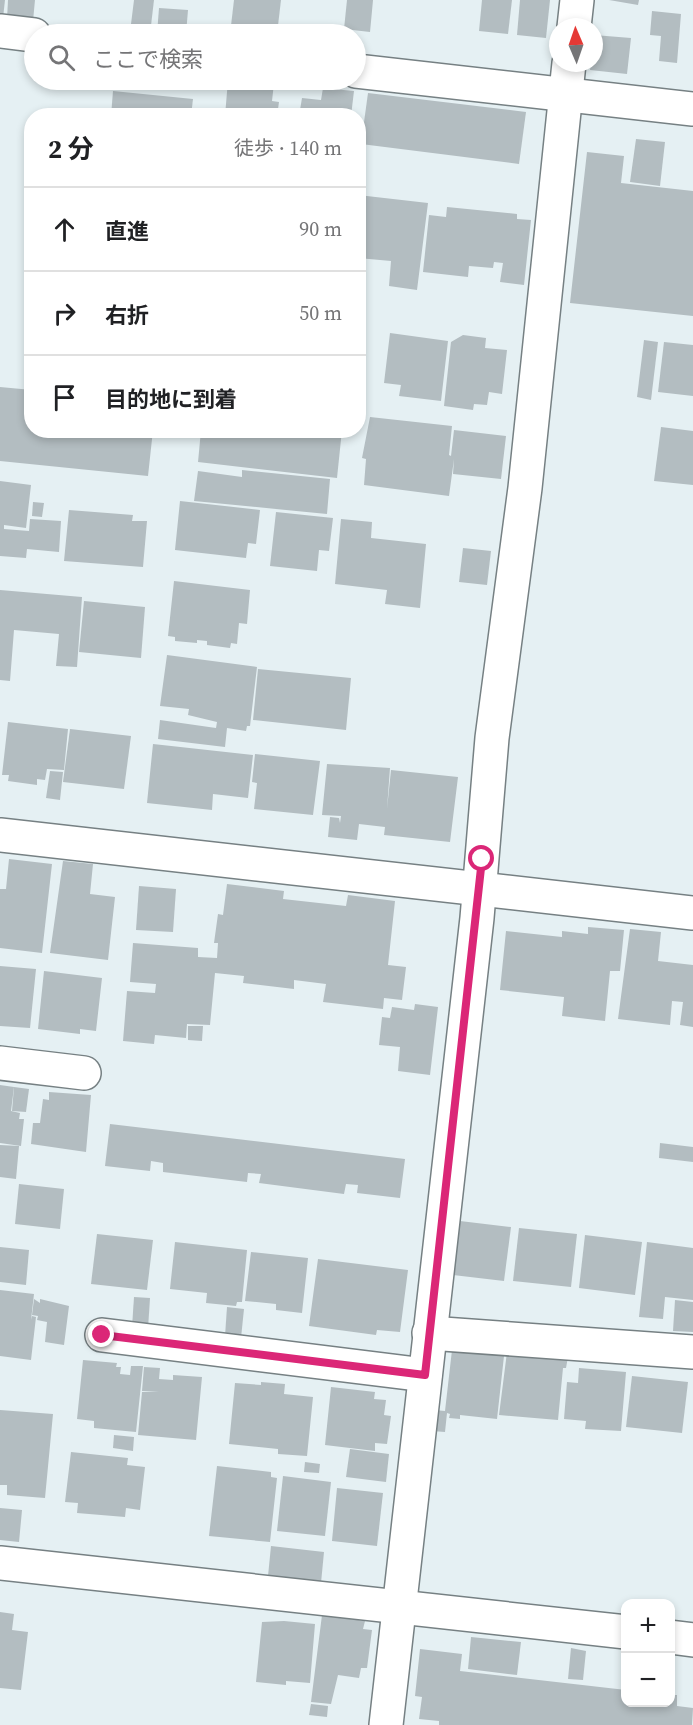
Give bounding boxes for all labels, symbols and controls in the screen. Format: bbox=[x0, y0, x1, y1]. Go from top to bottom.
north arrow bbox=[549, 18, 603, 72]
search box bbox=[24, 24, 366, 90]
icon: search bbox=[45, 41, 78, 74]
text: ここで検索 bbox=[93, 44, 203, 74]
text: 2 分 bbox=[48, 131, 94, 167]
text: 徒歩 · 140 m bbox=[234, 134, 342, 162]
icon: ahead bbox=[48, 213, 81, 246]
text: 90 m bbox=[299, 215, 342, 243]
text: 直進 bbox=[105, 216, 149, 246]
icon: right bbox=[48, 297, 81, 330]
text: 50 m bbox=[299, 299, 342, 327]
text: 右折 bbox=[105, 300, 149, 330]
icon: arrive bbox=[48, 381, 81, 414]
text: 目的地に到着 bbox=[105, 384, 237, 414]
route start bbox=[468, 845, 494, 871]
route end bbox=[88, 1321, 114, 1347]
map controls bbox=[621, 1599, 675, 1707]
button: + bbox=[621, 1599, 675, 1653]
button: − bbox=[621, 1653, 675, 1707]

